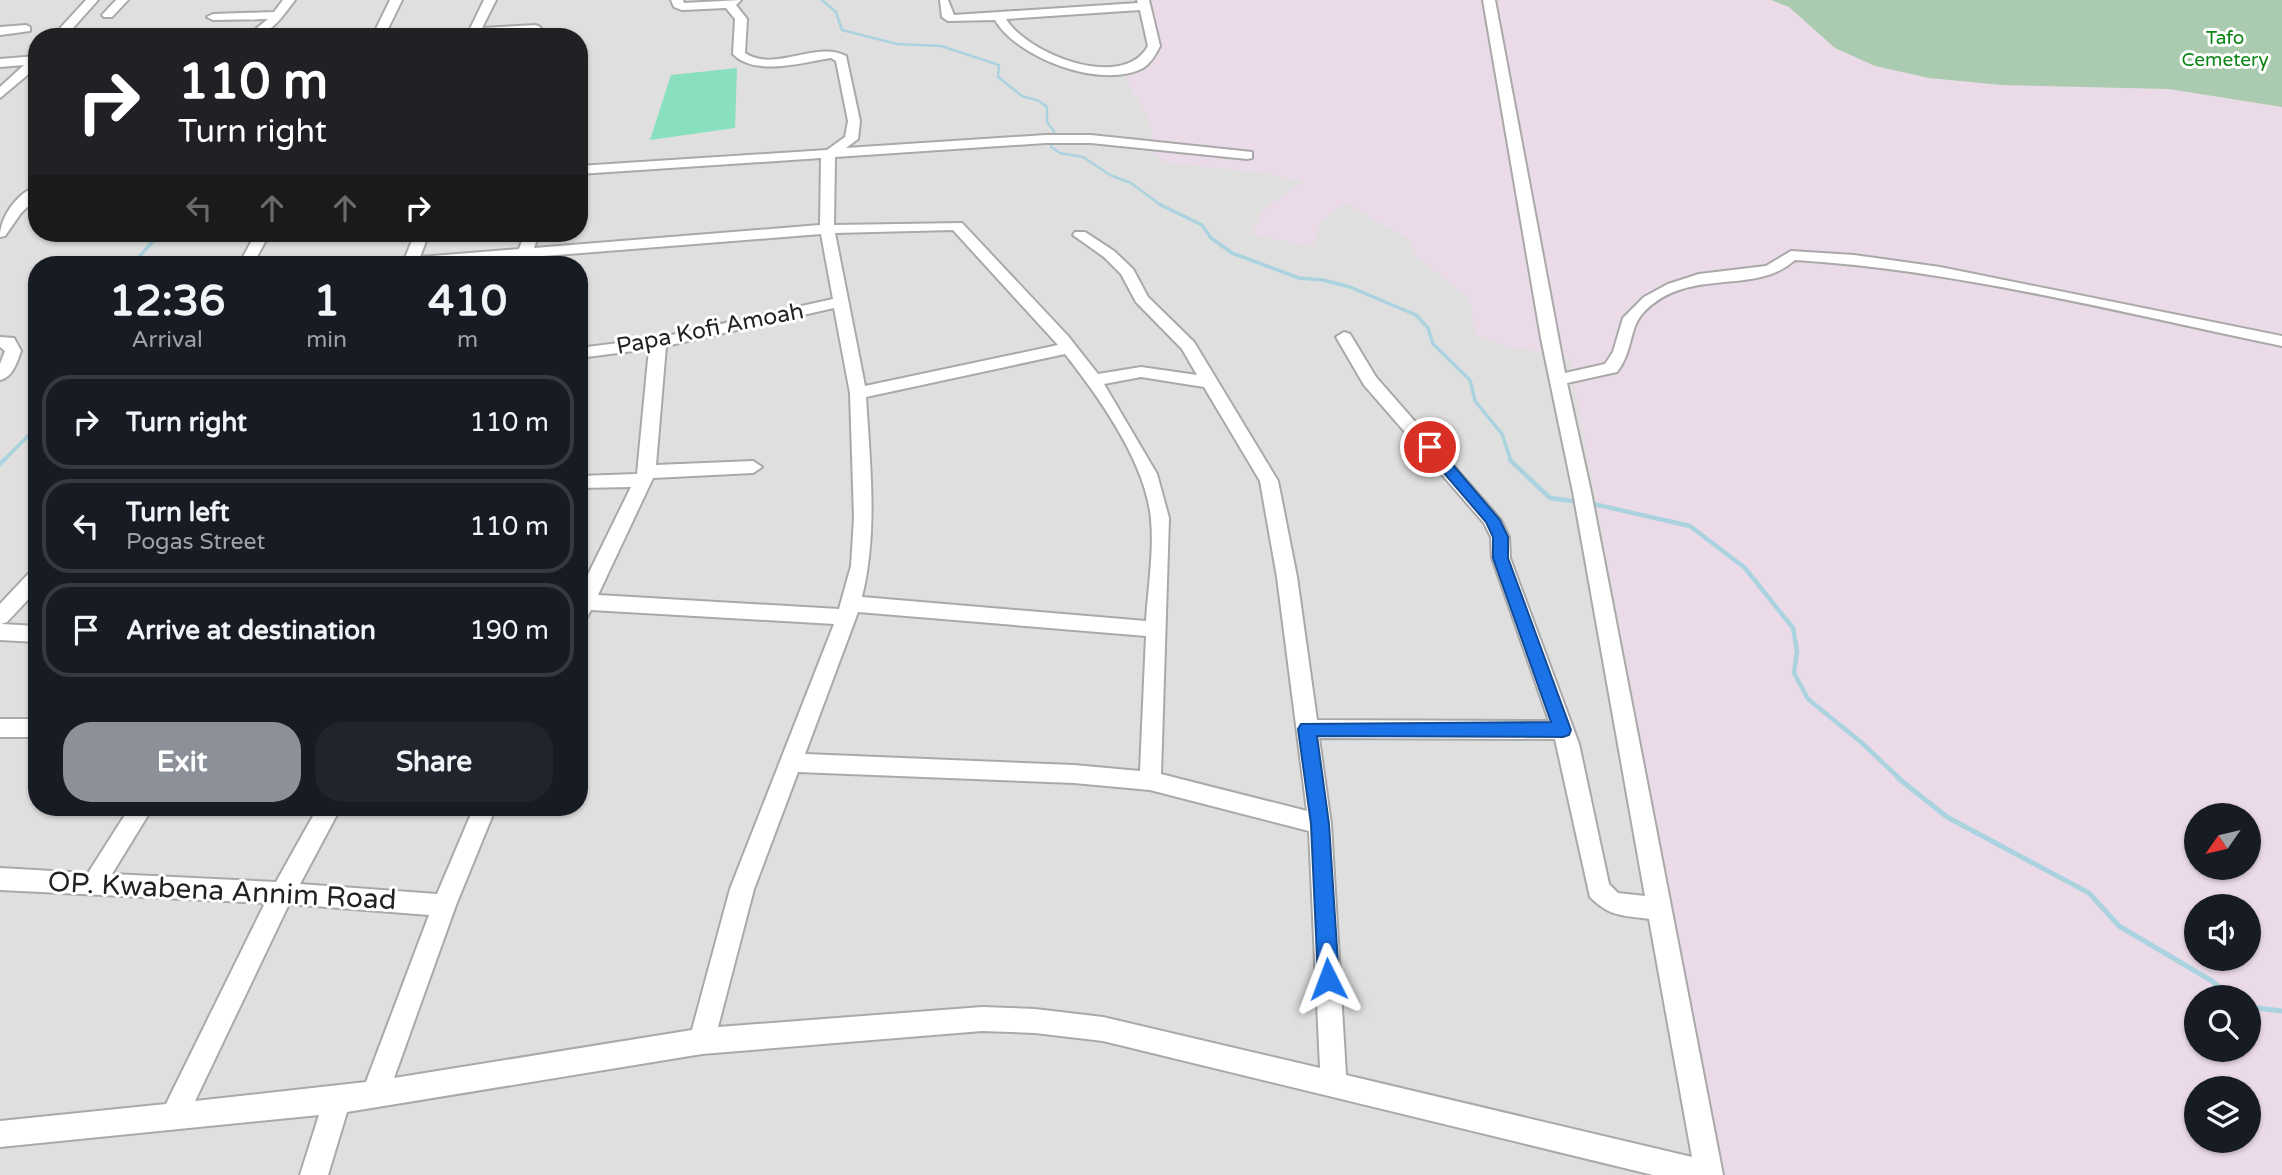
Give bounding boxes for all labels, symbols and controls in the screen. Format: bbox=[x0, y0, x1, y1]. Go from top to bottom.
park label: Tafo Cemetery bbox=[2181, 27, 2269, 71]
text: 110 m bbox=[178, 53, 328, 112]
icon: right bbox=[63, 56, 154, 147]
text: Turn right bbox=[178, 113, 327, 151]
icon: left bbox=[180, 189, 218, 227]
icon: ahead bbox=[253, 189, 291, 227]
icon: ahead bbox=[326, 189, 364, 227]
icon: right bbox=[399, 189, 437, 227]
text: 12:36 bbox=[109, 276, 225, 327]
text: 1 bbox=[313, 276, 340, 327]
text: 410 bbox=[428, 276, 507, 327]
street label: Papa Kofi Amoah bbox=[614, 297, 806, 361]
text: Arrival bbox=[132, 326, 203, 354]
text: min bbox=[306, 326, 347, 354]
text: m bbox=[457, 326, 478, 354]
icon: right bbox=[67, 403, 105, 441]
text: Turn right bbox=[126, 407, 247, 438]
text: 110 m bbox=[469, 407, 549, 438]
pin bbox=[1400, 417, 1460, 477]
icon: arrive bbox=[1411, 428, 1449, 466]
text: Turn left bbox=[126, 497, 229, 528]
icon: left bbox=[67, 507, 105, 545]
text: 110 m bbox=[469, 511, 549, 542]
text: Pogas Street bbox=[126, 528, 265, 556]
icon: arrive bbox=[67, 611, 105, 649]
text: Arrive at destination bbox=[126, 615, 376, 646]
text: 190 m bbox=[469, 615, 549, 646]
button: Exit bbox=[63, 722, 301, 802]
button: Share bbox=[315, 722, 553, 802]
north arrow bbox=[2184, 803, 2261, 880]
map controls bbox=[2184, 803, 2261, 1153]
street label: OP. Kwabena Annim Road bbox=[47, 865, 397, 917]
button: sound bbox=[2184, 894, 2261, 971]
position arrow bbox=[1291, 942, 1365, 1016]
button: search bbox=[2184, 985, 2261, 1062]
button: layers bbox=[2184, 1076, 2261, 1153]

